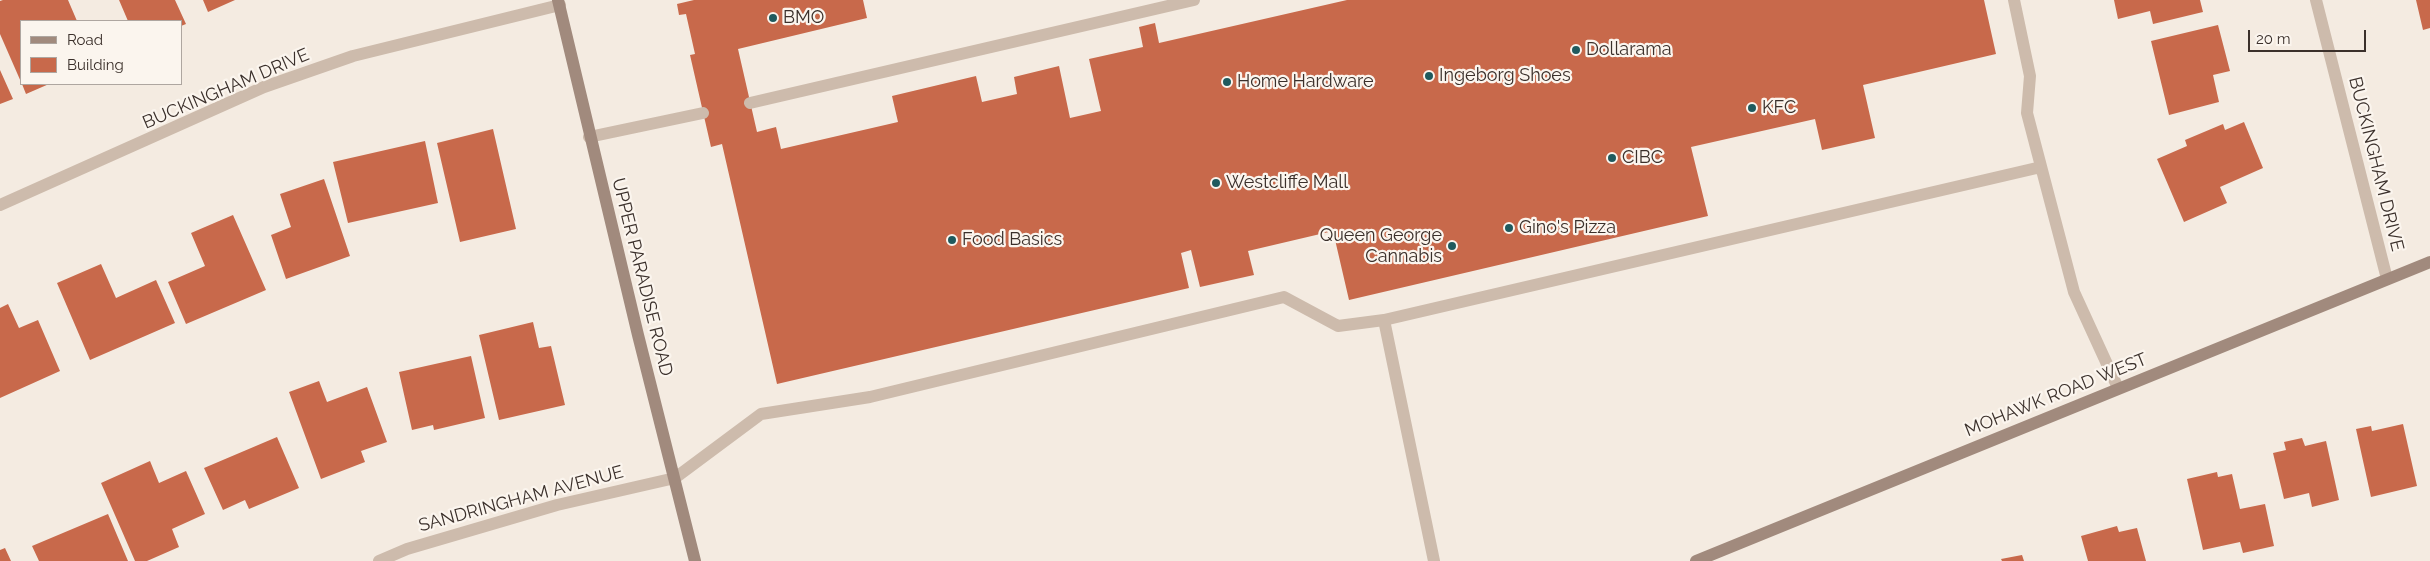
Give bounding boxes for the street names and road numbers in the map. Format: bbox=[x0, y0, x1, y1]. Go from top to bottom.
street label: BUCKINGHAM DRIVE bbox=[139, 44, 313, 134]
street label: BUCKINGHAM DRIVE bbox=[2344, 75, 2408, 253]
street label: UPPER PARADISE ROAD bbox=[607, 176, 677, 378]
street label: MOHAWK ROAD WEST bbox=[1962, 349, 2150, 441]
street label: SANDRINGHAM AVENUE bbox=[416, 461, 626, 537]

